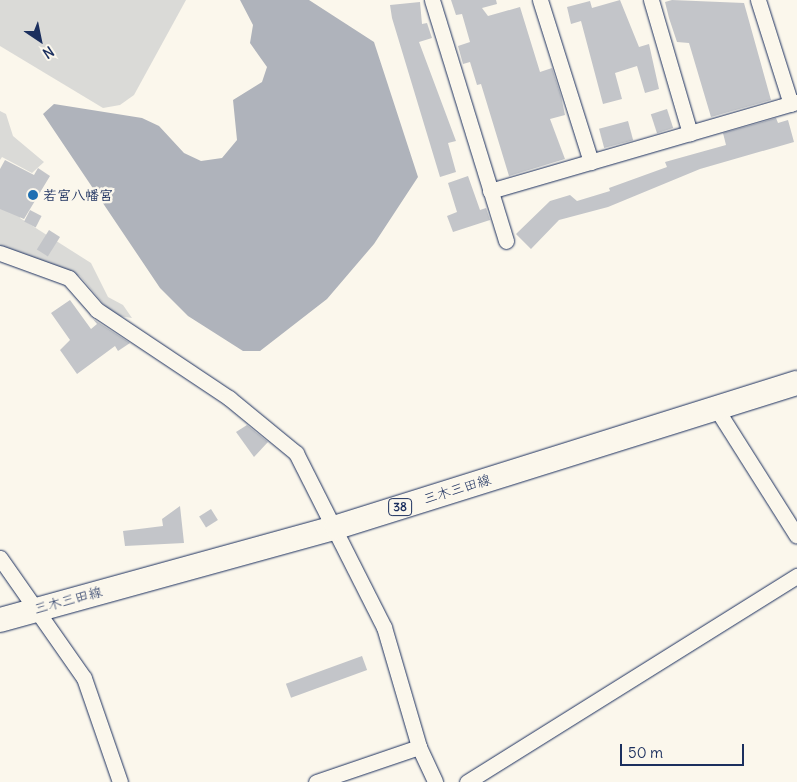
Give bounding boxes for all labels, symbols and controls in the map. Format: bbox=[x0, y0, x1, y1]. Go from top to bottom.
north arrow bbox=[15, 15, 65, 65]
text: N bbox=[39, 42, 57, 63]
place label: 若宮八幡宮 bbox=[43, 187, 113, 203]
marker: 若宮八幡宮 bbox=[27, 189, 39, 201]
street label: 三木三田線 bbox=[421, 471, 493, 507]
road number: 38 bbox=[388, 498, 412, 516]
street label: 三木三田線 bbox=[32, 583, 104, 617]
scale bar bbox=[622, 734, 746, 766]
text: 50 m bbox=[628, 743, 663, 762]

